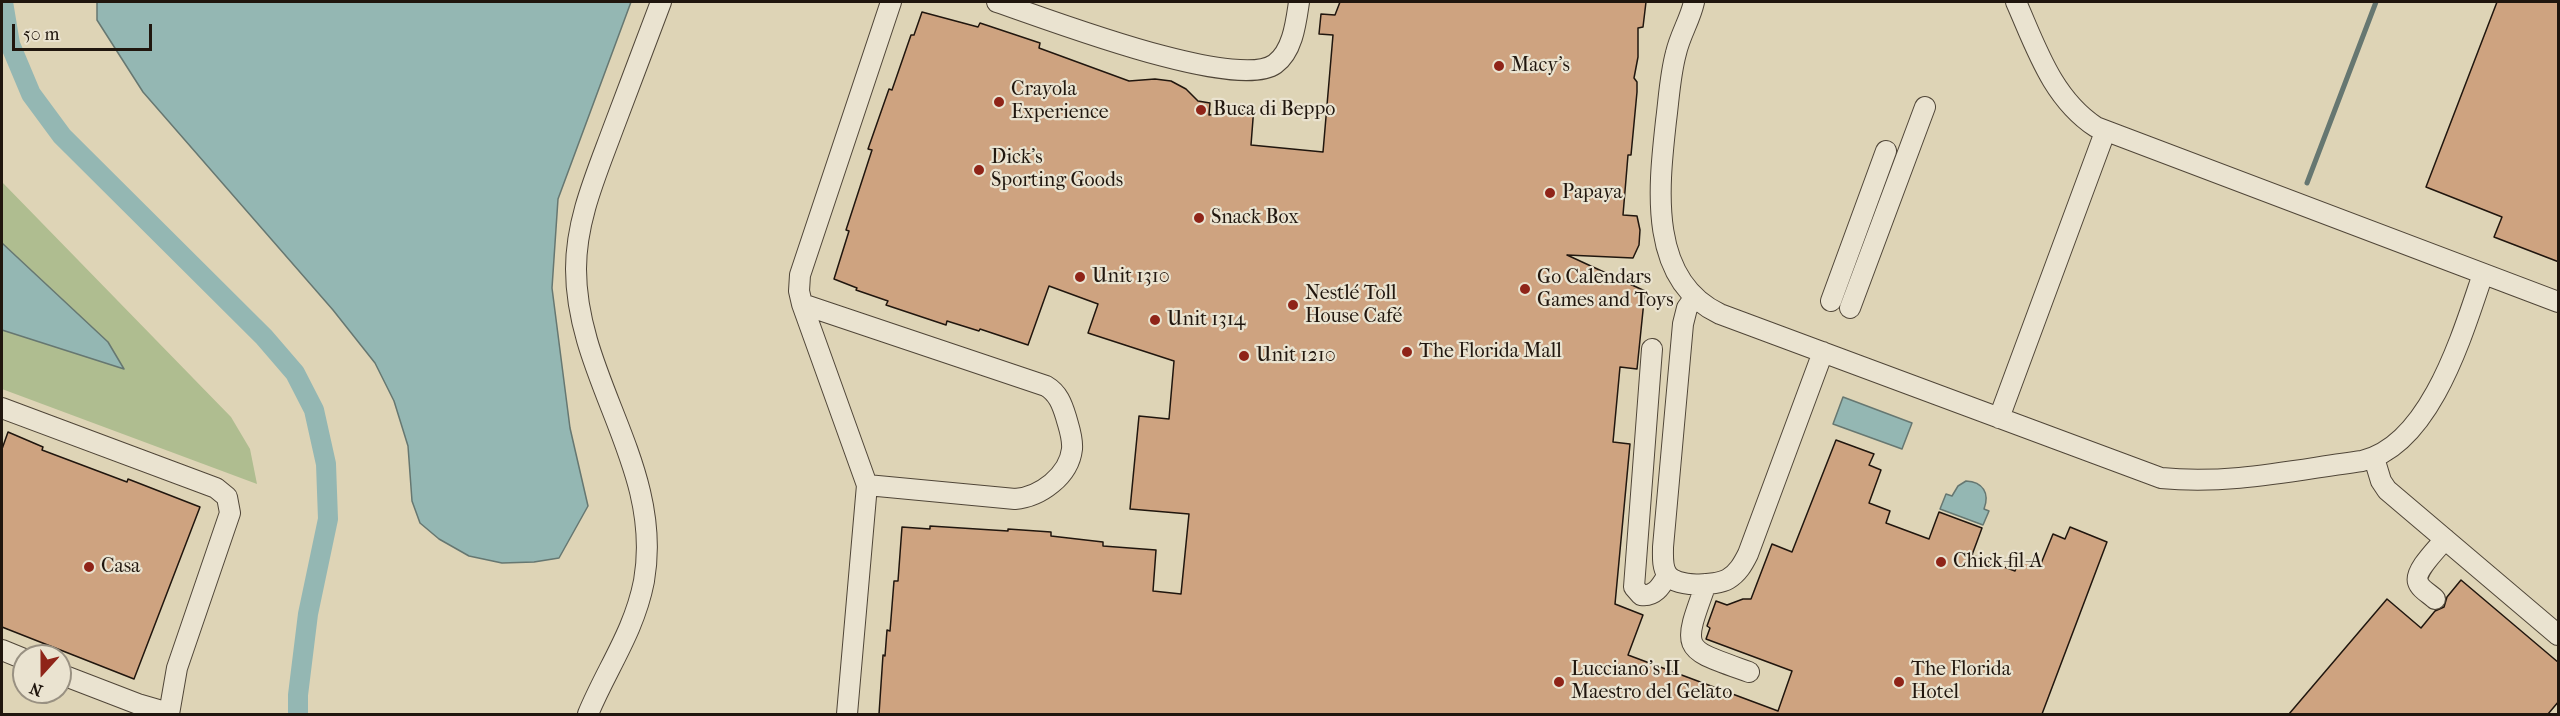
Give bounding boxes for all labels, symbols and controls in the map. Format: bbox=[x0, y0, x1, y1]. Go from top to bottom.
scale bar bbox=[15, 12, 154, 50]
text: 50 m bbox=[23, 24, 59, 45]
place label: Macy's bbox=[1511, 54, 1570, 78]
marker: Macy's bbox=[1492, 59, 1506, 73]
place label: Crayola Experience bbox=[1011, 78, 1109, 125]
marker: Crayola Experience bbox=[992, 95, 1006, 109]
place label: Buca di Beppo bbox=[1213, 98, 1335, 122]
marker: Buca di Beppo bbox=[1194, 103, 1208, 117]
place label: Dick's Sporting Goods bbox=[991, 146, 1123, 193]
marker: Dick's Sporting Goods bbox=[972, 163, 986, 177]
place label: Papaya bbox=[1562, 181, 1623, 205]
marker: Papaya bbox=[1543, 186, 1557, 200]
place label: Snack Box bbox=[1211, 206, 1299, 230]
marker: Snack Box bbox=[1192, 211, 1206, 225]
place label: Unit 1310 bbox=[1092, 265, 1170, 289]
place label: Go Calendars Games and Toys bbox=[1537, 266, 1674, 313]
marker: Unit 1310 bbox=[1073, 270, 1087, 284]
place label: Nestlé Toll House Café bbox=[1305, 282, 1402, 329]
marker: Go Calendars Games and Toys bbox=[1518, 282, 1532, 296]
marker: Nestlé Toll House Café bbox=[1286, 298, 1300, 312]
place label: Unit 1314 bbox=[1167, 308, 1246, 332]
marker: Unit 1314 bbox=[1148, 313, 1162, 327]
place label: The Florida Mall bbox=[1419, 340, 1562, 364]
place label: Unit 1210 bbox=[1256, 344, 1336, 368]
marker: The Florida Mall bbox=[1400, 345, 1414, 359]
marker: Unit 1210 bbox=[1237, 349, 1251, 363]
place label: Chick-fil-A bbox=[1953, 550, 2043, 574]
place label: Casa bbox=[101, 555, 140, 579]
marker: Chick-fil-A bbox=[1934, 555, 1948, 569]
marker: Casa bbox=[82, 560, 96, 574]
north arrow bbox=[12, 644, 72, 704]
place label: Lucciano's II Maestro del Gelato bbox=[1571, 658, 1732, 705]
place label: The Florida Hotel bbox=[1911, 658, 2011, 705]
marker: Lucciano's II Maestro del Gelato bbox=[1552, 675, 1566, 689]
marker: The Florida Hotel bbox=[1892, 675, 1906, 689]
text: N bbox=[27, 678, 45, 700]

